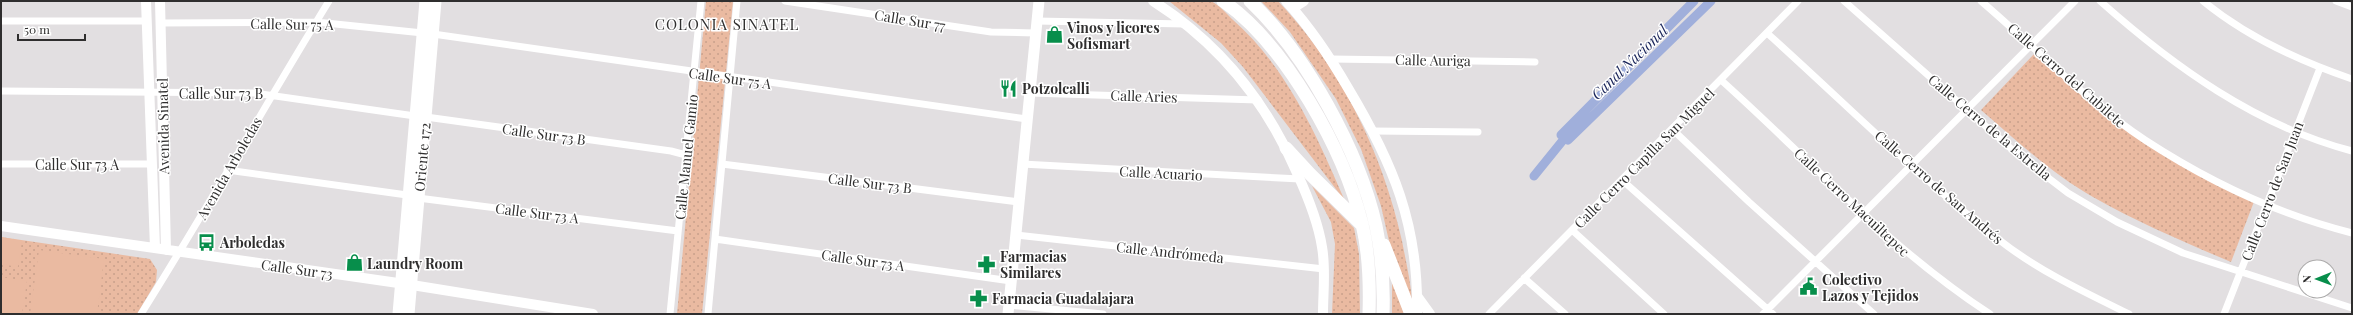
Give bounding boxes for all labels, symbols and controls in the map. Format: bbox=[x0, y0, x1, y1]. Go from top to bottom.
street label: Calle Sur 77 bbox=[873, 5, 947, 35]
street label: Calle Sur 75 A bbox=[250, 14, 334, 34]
district label: COLONIA SINATEL bbox=[655, 14, 799, 34]
scale bar bbox=[18, 16, 85, 42]
place label: Vinos y licores Sofismart bbox=[1066, 18, 1160, 53]
street label: Calle Cerro del Cubilete bbox=[2004, 18, 2130, 132]
water label: Canal Nacional bbox=[1586, 20, 1672, 104]
text: 50 m bbox=[24, 21, 50, 37]
shop icon: Vinos y licores Sofismart bbox=[1044, 25, 1064, 45]
street label: Calle Auriga bbox=[1395, 50, 1471, 70]
street label: Calle Sur 75 A bbox=[687, 63, 773, 93]
street label: Calle Cerro de la Estrella bbox=[1924, 70, 2056, 184]
street label: Avenida Sinatel bbox=[153, 78, 173, 175]
restaurant icon: Potzolcalli bbox=[999, 78, 1019, 98]
place label: Potzolcalli bbox=[1022, 79, 1090, 98]
street label: Calle Sur 73 B bbox=[179, 84, 263, 103]
street label: Calle Cerro Capilla San Miguel bbox=[1570, 84, 1718, 232]
street label: Calle Aries bbox=[1110, 85, 1178, 107]
street label: Calle Manuel Gamio bbox=[670, 93, 702, 221]
street label: Avenida Arboledas bbox=[191, 113, 266, 224]
street label: Calle Cerro de San Juan bbox=[2237, 118, 2308, 263]
street label: Calle Sur 73 B bbox=[501, 119, 587, 149]
street label: Oriente 172 bbox=[410, 121, 435, 192]
street label: Calle Cerro de San Andrés bbox=[1871, 126, 2007, 248]
street label: Calle Cerro Macuiltepec bbox=[1790, 143, 1914, 261]
street label: Calle Sur 73 A bbox=[35, 155, 119, 174]
street label: Calle Acuario bbox=[1119, 161, 1203, 185]
street label: Calle Sur 73 B bbox=[827, 168, 913, 198]
street label: Calle Sur 73 A bbox=[494, 198, 580, 228]
bus stop icon: Arboledas bbox=[197, 232, 217, 252]
place label: Arboledas bbox=[219, 233, 285, 252]
street label: Calle Andrómeda bbox=[1115, 237, 1225, 267]
street label: Calle Sur 73 A bbox=[820, 245, 906, 275]
place label: Farmacias Similares bbox=[1000, 247, 1067, 282]
shop icon: Laundry Room bbox=[344, 253, 364, 273]
place label: Laundry Room bbox=[367, 254, 463, 273]
pharmacy icon: Farmacias Similares bbox=[977, 254, 997, 274]
street label: Calle Sur 73 bbox=[260, 255, 334, 283]
north arrow bbox=[2297, 259, 2337, 299]
place label: Colectivo Lazos y Tejidos bbox=[1822, 270, 1919, 305]
text: N bbox=[2299, 275, 2314, 283]
public building icon: Colectivo Lazos y Tejidos bbox=[1799, 277, 1819, 297]
pharmacy icon: Farmacia Guadalajara bbox=[969, 288, 989, 308]
place label: Farmacia Guadalajara bbox=[992, 289, 1135, 308]

